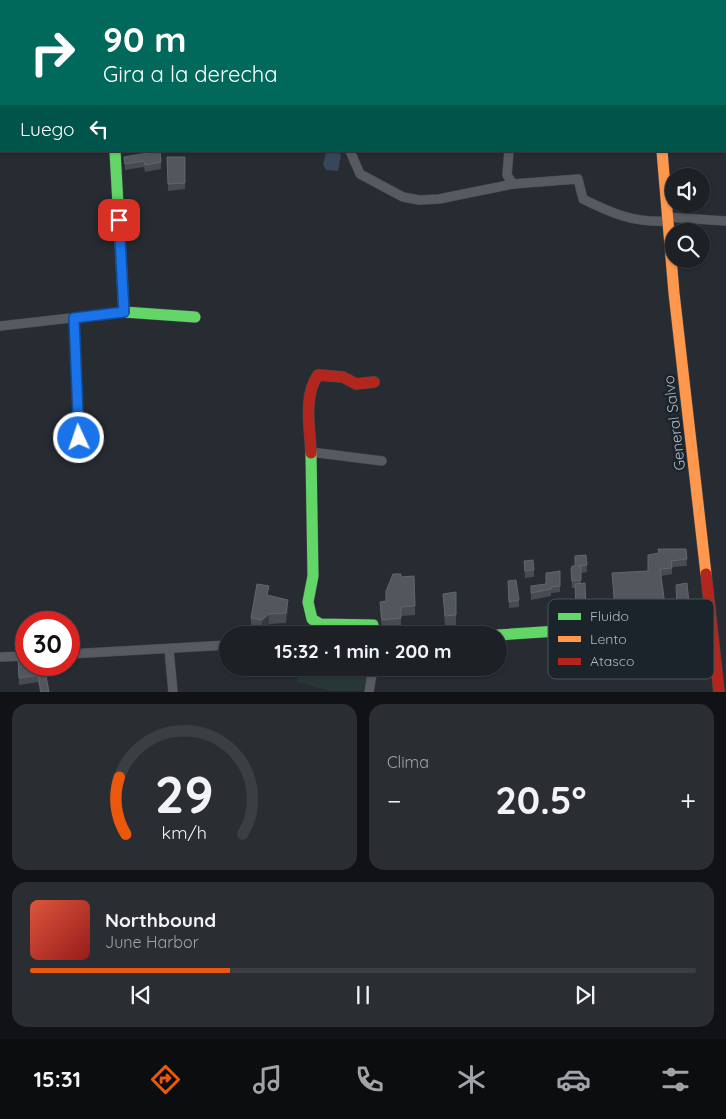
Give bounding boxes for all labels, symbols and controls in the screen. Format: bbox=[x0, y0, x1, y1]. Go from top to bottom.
text: 90 m bbox=[103, 17, 186, 61]
icon: right bbox=[20, 20, 85, 85]
text: Gira a la derecha bbox=[103, 60, 278, 88]
icon: left bbox=[85, 115, 113, 143]
text: Luego bbox=[20, 117, 75, 141]
map controls bbox=[665, 168, 710, 268]
button: sound bbox=[665, 168, 710, 213]
pin bbox=[98, 199, 140, 241]
icon: arrive bbox=[105, 206, 133, 234]
button: search bbox=[665, 223, 710, 268]
street label: General Salvo bbox=[659, 374, 689, 472]
position arrow bbox=[52, 411, 104, 463]
legend bbox=[548, 599, 714, 679]
text: Fluido bbox=[590, 607, 629, 625]
speed limit sign: 30 bbox=[15, 611, 80, 676]
text: Lento bbox=[590, 630, 627, 648]
text: 15:32 · 1 min · 200 m bbox=[274, 639, 452, 663]
text: Atasco bbox=[590, 652, 635, 670]
text: Clima bbox=[387, 752, 429, 772]
text: 29 bbox=[155, 761, 214, 826]
text: 20.5° bbox=[495, 776, 587, 824]
text: − bbox=[387, 783, 402, 818]
text: + bbox=[680, 783, 696, 818]
text: km/h bbox=[162, 821, 207, 843]
text: Northbound bbox=[105, 908, 216, 932]
text: June Harbor bbox=[105, 932, 199, 952]
icon: previous bbox=[127, 981, 155, 1009]
icon: pause bbox=[349, 981, 377, 1009]
icon: next bbox=[571, 981, 599, 1009]
icon: directions bbox=[148, 1062, 183, 1097]
icon: music bbox=[250, 1062, 285, 1097]
icon: phone bbox=[352, 1062, 387, 1097]
icon: climate bbox=[454, 1062, 489, 1097]
icon: car bbox=[556, 1062, 591, 1097]
icon: filters bbox=[658, 1062, 693, 1097]
text: 15:31 bbox=[33, 1065, 81, 1093]

